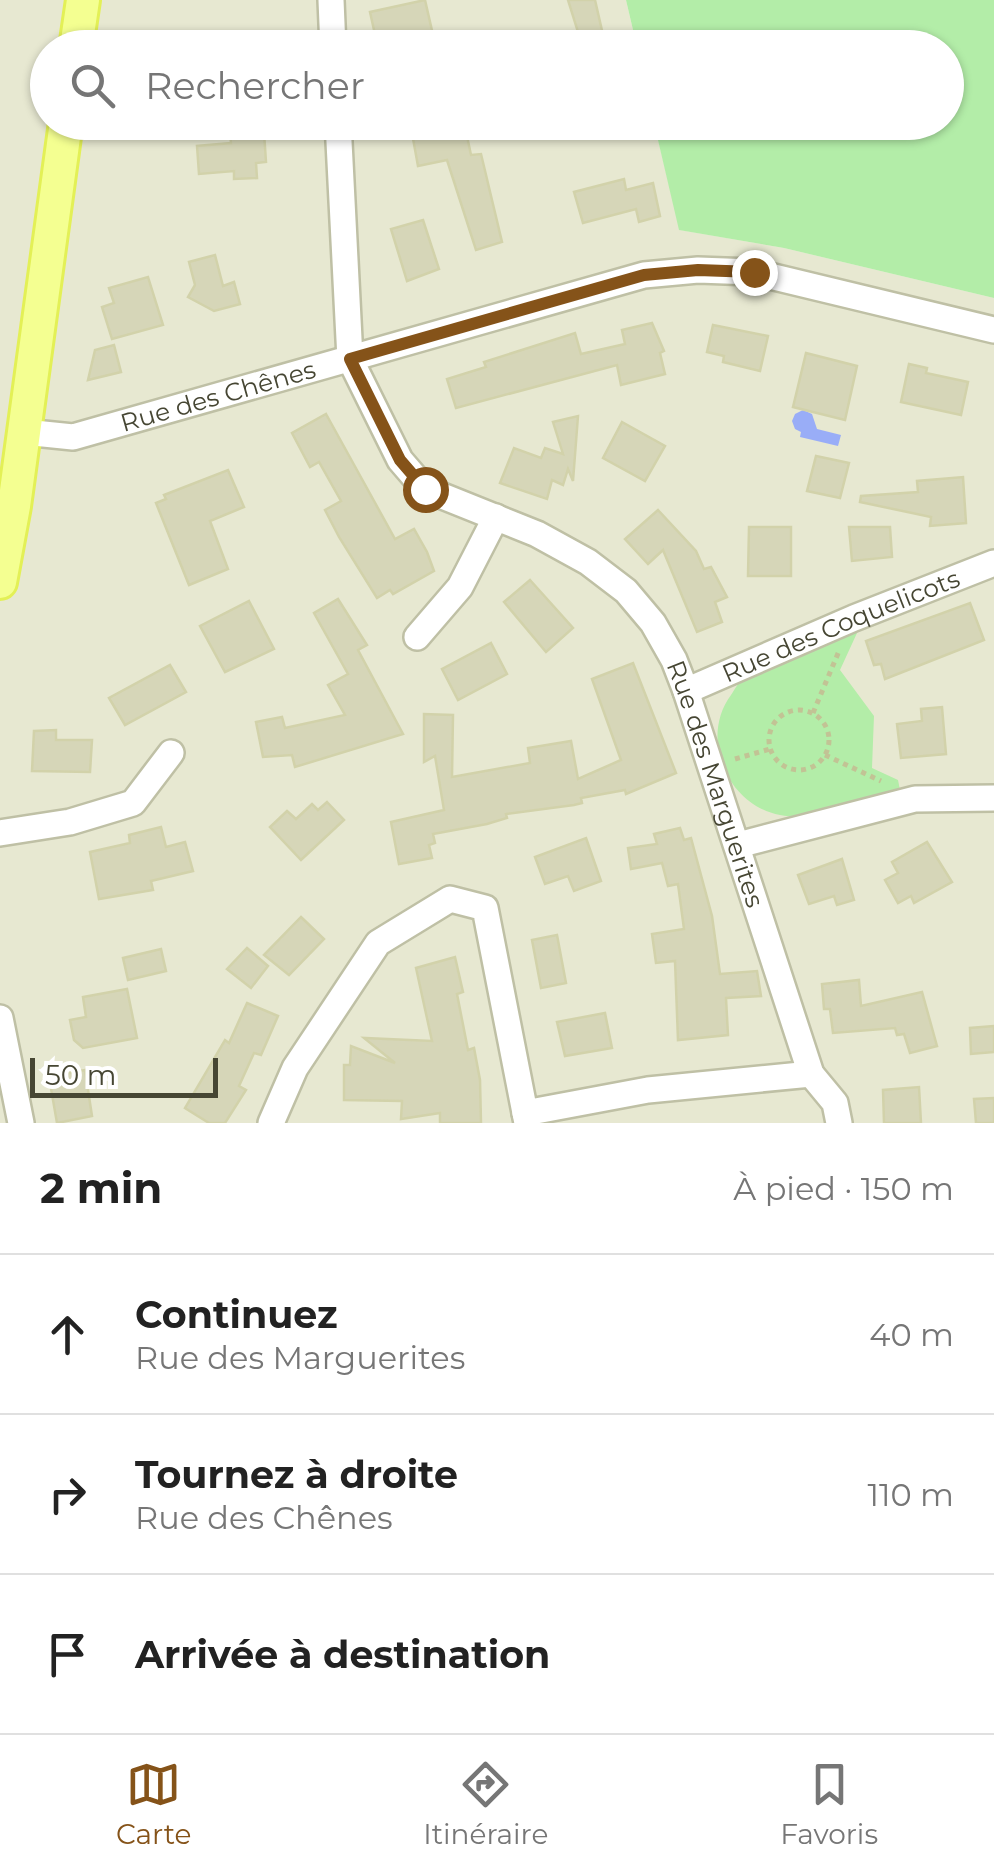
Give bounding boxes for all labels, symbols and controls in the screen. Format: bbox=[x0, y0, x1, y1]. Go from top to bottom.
search box bbox=[30, 30, 964, 140]
icon: search bbox=[65, 58, 120, 113]
text: Rechercher bbox=[145, 62, 365, 109]
route end bbox=[732, 250, 778, 296]
street label: Rue des Chênes bbox=[117, 354, 319, 438]
route start bbox=[403, 467, 449, 513]
street label: Rue des Coquelicots bbox=[717, 563, 964, 689]
street label: Rue des Marguerites bbox=[661, 656, 771, 911]
scale bar bbox=[30, 1053, 218, 1098]
text: 50 m bbox=[45, 1058, 116, 1092]
text: 2 min bbox=[40, 1162, 162, 1214]
text: À pied · 150 m bbox=[733, 1169, 954, 1208]
text: Continuez bbox=[135, 1291, 338, 1338]
icon: ahead bbox=[40, 1307, 95, 1362]
text: 40 m bbox=[869, 1315, 954, 1354]
text: Rue des Marguerites bbox=[135, 1338, 465, 1377]
text: Tournez à droite bbox=[135, 1451, 458, 1498]
icon: right bbox=[40, 1467, 95, 1522]
text: 110 m bbox=[867, 1475, 954, 1514]
text: Rue des Chênes bbox=[135, 1498, 393, 1537]
icon: arrive bbox=[40, 1627, 95, 1682]
text: Arrivée à destination bbox=[135, 1631, 550, 1678]
tab: Carte bbox=[116, 1757, 191, 1851]
tab: Itinéraire bbox=[423, 1757, 548, 1851]
tab: Favoris bbox=[780, 1757, 878, 1851]

